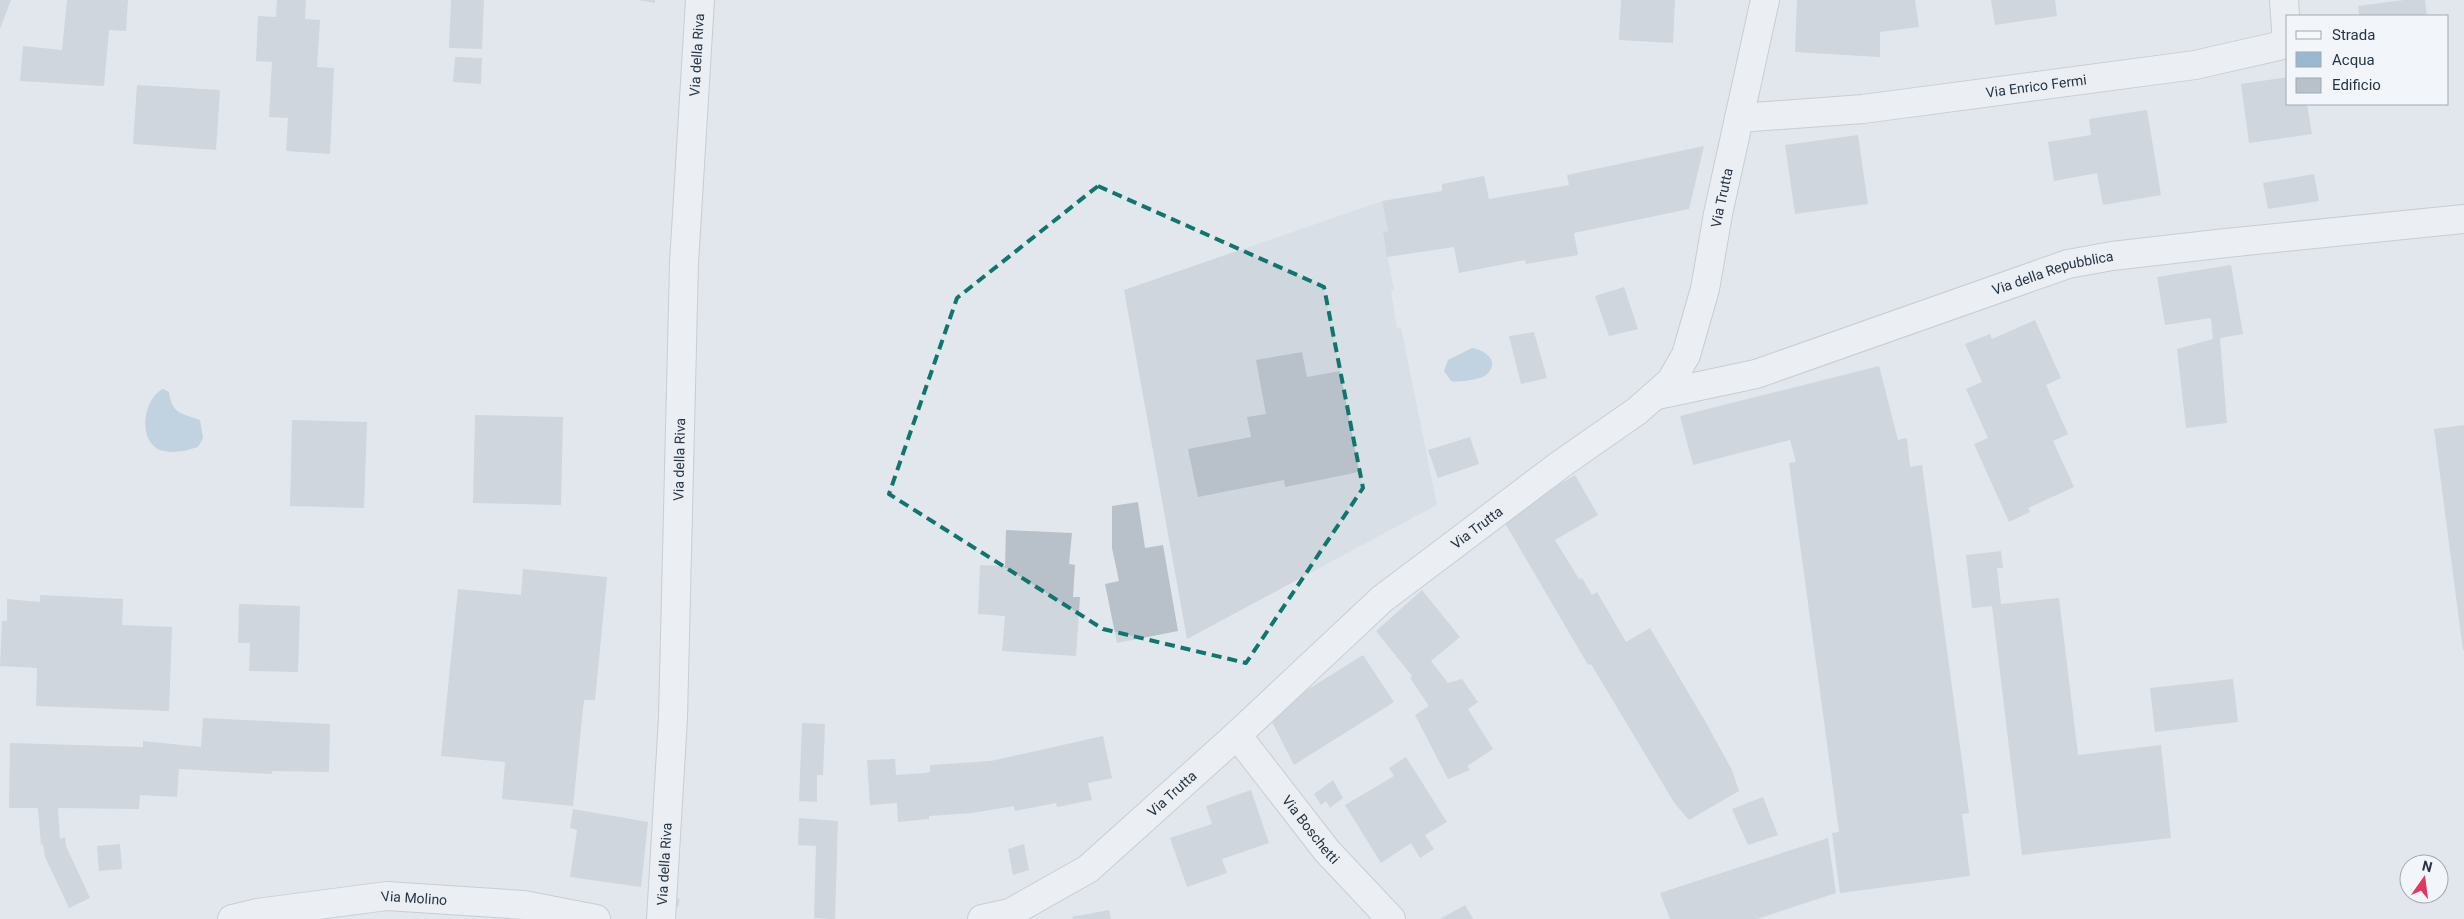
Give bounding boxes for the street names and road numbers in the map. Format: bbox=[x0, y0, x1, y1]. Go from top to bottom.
street label: Via della Riva bbox=[686, 13, 707, 97]
street label: Via Enrico Fermi bbox=[1985, 71, 2088, 101]
street label: Via Trutta bbox=[1708, 167, 1736, 229]
street label: Via della Repubblica bbox=[1990, 248, 2115, 298]
street label: Via della Riva bbox=[670, 418, 688, 501]
street label: Via Trutta bbox=[1448, 503, 1506, 552]
street label: Via Trutta bbox=[1144, 767, 1200, 820]
street label: Via Boschetti bbox=[1279, 792, 1343, 867]
street label: Via della Riva bbox=[654, 822, 675, 906]
street label: Via Molino bbox=[380, 888, 448, 908]

